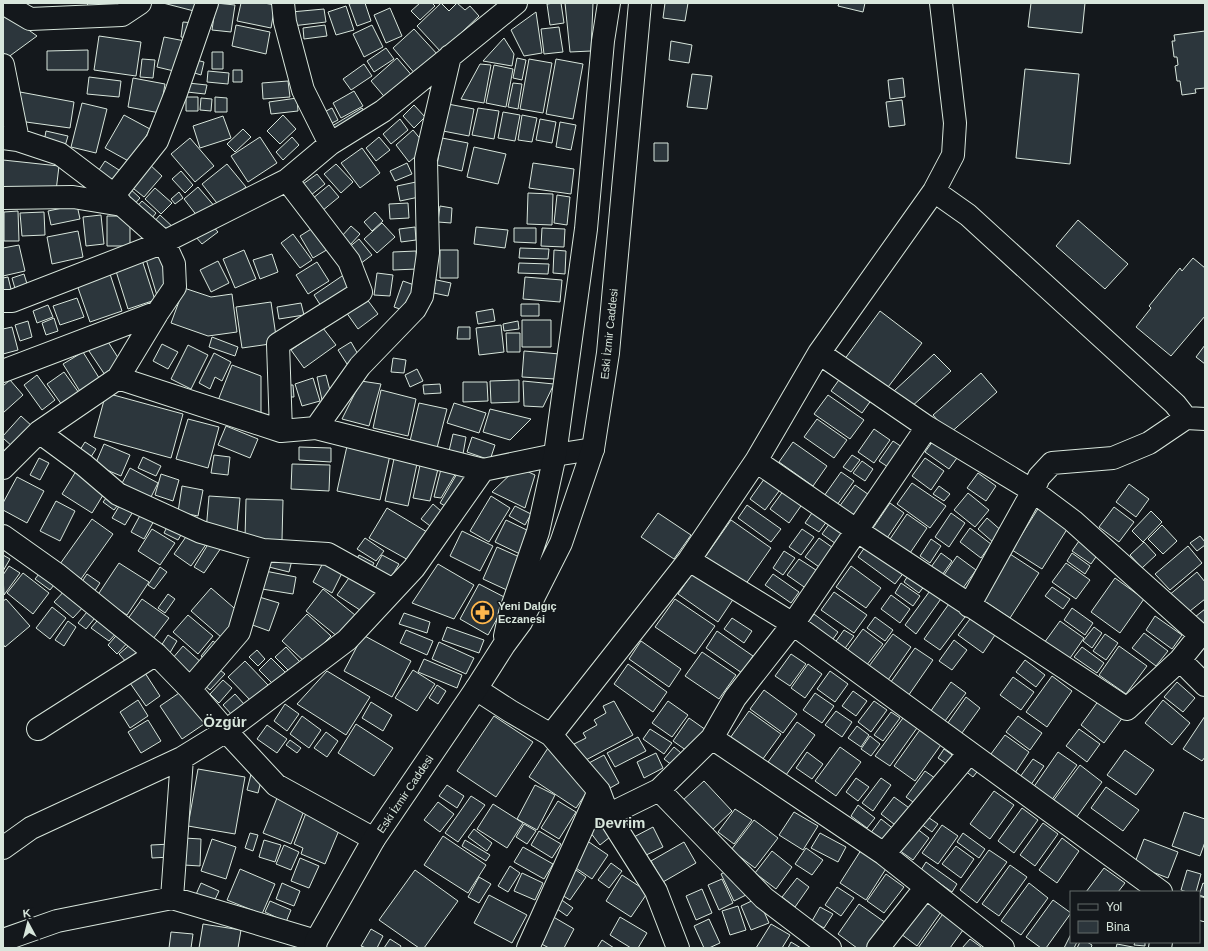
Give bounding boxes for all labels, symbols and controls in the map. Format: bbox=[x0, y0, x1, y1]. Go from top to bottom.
street label: Eski İzmir Caddesi bbox=[598, 288, 620, 380]
pharmacy icon: Yeni Dalgıç Eczanesi bbox=[470, 599, 496, 625]
place label: Yeni Dalgıç Eczanesi bbox=[498, 600, 557, 625]
district label: Özgür bbox=[203, 713, 247, 730]
street label: Eski İzmir Caddesi bbox=[375, 753, 435, 835]
district label: Devrim bbox=[595, 814, 645, 831]
legend bbox=[1070, 891, 1200, 943]
text: Yol bbox=[1106, 900, 1122, 914]
north arrow bbox=[8, 903, 48, 943]
text: K bbox=[22, 907, 32, 920]
text: Bina bbox=[1106, 920, 1130, 934]

